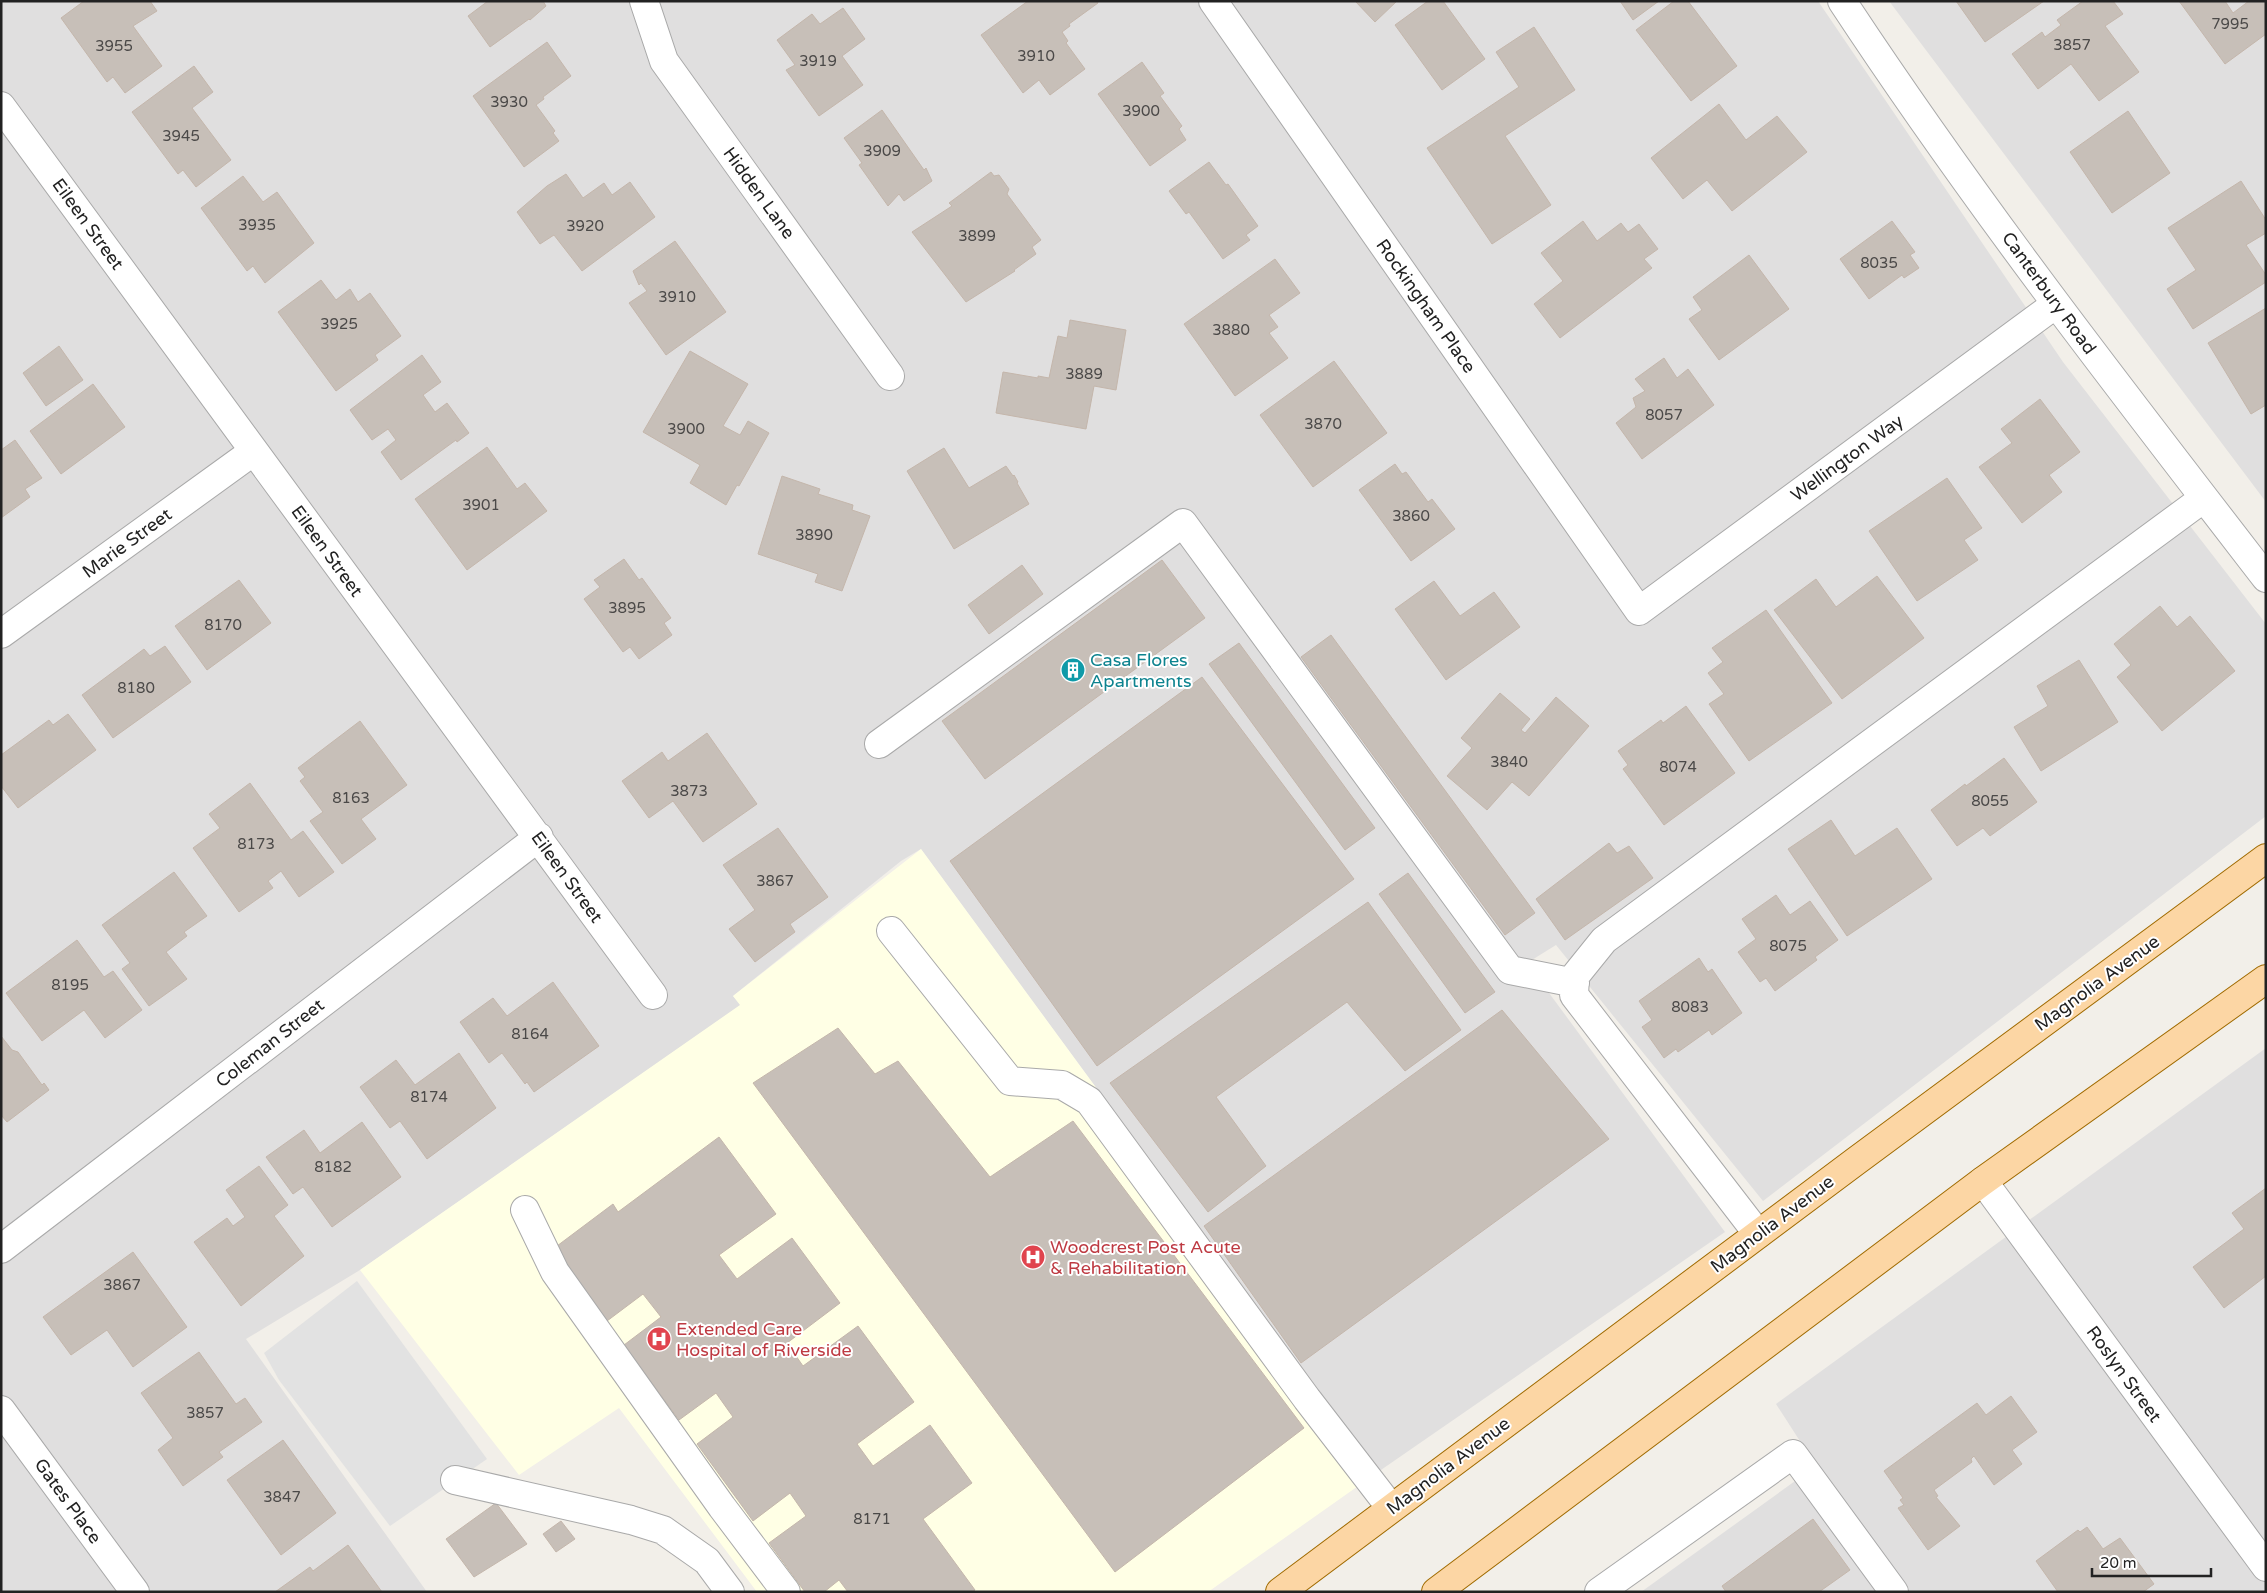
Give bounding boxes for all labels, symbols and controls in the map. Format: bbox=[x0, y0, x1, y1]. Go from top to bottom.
house number: 7995 bbox=[2211, 15, 2249, 33]
house number: 3857 bbox=[2053, 36, 2091, 54]
house number: 3955 bbox=[95, 37, 133, 55]
house number: 3910 bbox=[1017, 47, 1055, 65]
house number: 3919 bbox=[799, 52, 837, 70]
house number: 3930 bbox=[490, 93, 528, 111]
house number: 3900 bbox=[1122, 102, 1160, 120]
house number: 3945 bbox=[162, 127, 200, 145]
house number: 3909 bbox=[863, 142, 901, 160]
street label: Hidden Lane bbox=[718, 143, 800, 243]
street label: Eileen Street bbox=[47, 174, 129, 274]
house number: 3935 bbox=[238, 216, 276, 234]
house number: 3920 bbox=[566, 217, 604, 235]
house number: 3899 bbox=[958, 227, 996, 245]
street label: Canterbury Road bbox=[1997, 227, 2101, 359]
street label: Rockingham Place bbox=[1372, 235, 1480, 377]
house number: 8035 bbox=[1860, 254, 1898, 272]
house number: 3910 bbox=[658, 288, 696, 306]
house number: 3925 bbox=[320, 315, 358, 333]
house number: 3880 bbox=[1212, 321, 1250, 339]
house number: 3889 bbox=[1065, 365, 1103, 383]
house number: 8057 bbox=[1645, 406, 1683, 424]
street label: Wellington Way bbox=[1786, 410, 1908, 506]
house number: 3870 bbox=[1304, 415, 1342, 433]
house number: 3900 bbox=[667, 420, 705, 438]
house number: 3901 bbox=[462, 496, 500, 514]
street label: Eileen Street bbox=[286, 501, 368, 601]
street label: Marie Street bbox=[78, 503, 176, 583]
house number: 3860 bbox=[1392, 507, 1430, 525]
house number: 3890 bbox=[795, 526, 833, 544]
house number: 3895 bbox=[608, 599, 646, 617]
house number: 8170 bbox=[204, 616, 242, 634]
place label: Casa Flores Apartments bbox=[1090, 649, 1192, 692]
building icon: Casa Flores Apartments bbox=[1060, 657, 1086, 683]
house number: 8180 bbox=[117, 679, 155, 697]
house number: 3840 bbox=[1490, 753, 1528, 771]
house number: 8074 bbox=[1659, 758, 1697, 776]
house number: 3873 bbox=[670, 782, 708, 800]
house number: 8163 bbox=[332, 789, 370, 807]
house number: 8055 bbox=[1971, 792, 2009, 810]
street label: Eileen Street bbox=[526, 827, 608, 927]
house number: 8173 bbox=[237, 835, 275, 853]
house number: 3867 bbox=[756, 872, 794, 890]
street label: Magnolia Avenue bbox=[2030, 930, 2164, 1036]
house number: 8075 bbox=[1769, 937, 1807, 955]
house number: 8195 bbox=[51, 976, 89, 994]
street label: Coleman Street bbox=[211, 994, 329, 1092]
house number: 8083 bbox=[1671, 998, 1709, 1016]
house number: 8164 bbox=[511, 1025, 549, 1043]
house number: 8174 bbox=[410, 1088, 448, 1106]
house number: 8182 bbox=[314, 1158, 352, 1176]
street label: Magnolia Avenue bbox=[1706, 1170, 1838, 1278]
place label: Woodcrest Post Acute & Rehabilitation bbox=[1050, 1236, 1241, 1279]
hospital icon: Woodcrest Post Acute & Rehabilitation bbox=[1020, 1244, 1046, 1270]
house number: 3867 bbox=[103, 1276, 141, 1294]
place label: Extended Care Hospital of Riverside bbox=[676, 1318, 852, 1361]
street label: Roslyn Street bbox=[2082, 1322, 2166, 1427]
hospital icon: Extended Care Hospital of Riverside bbox=[646, 1326, 672, 1352]
house number: 3857 bbox=[186, 1404, 224, 1422]
street label: Magnolia Avenue bbox=[1382, 1412, 1514, 1520]
street label: Gates Place bbox=[30, 1454, 106, 1548]
house number: 3847 bbox=[263, 1488, 301, 1506]
house number: 8171 bbox=[853, 1510, 891, 1528]
scale bar bbox=[2092, 1546, 2211, 1578]
text: 20 m bbox=[2100, 1554, 2137, 1572]

